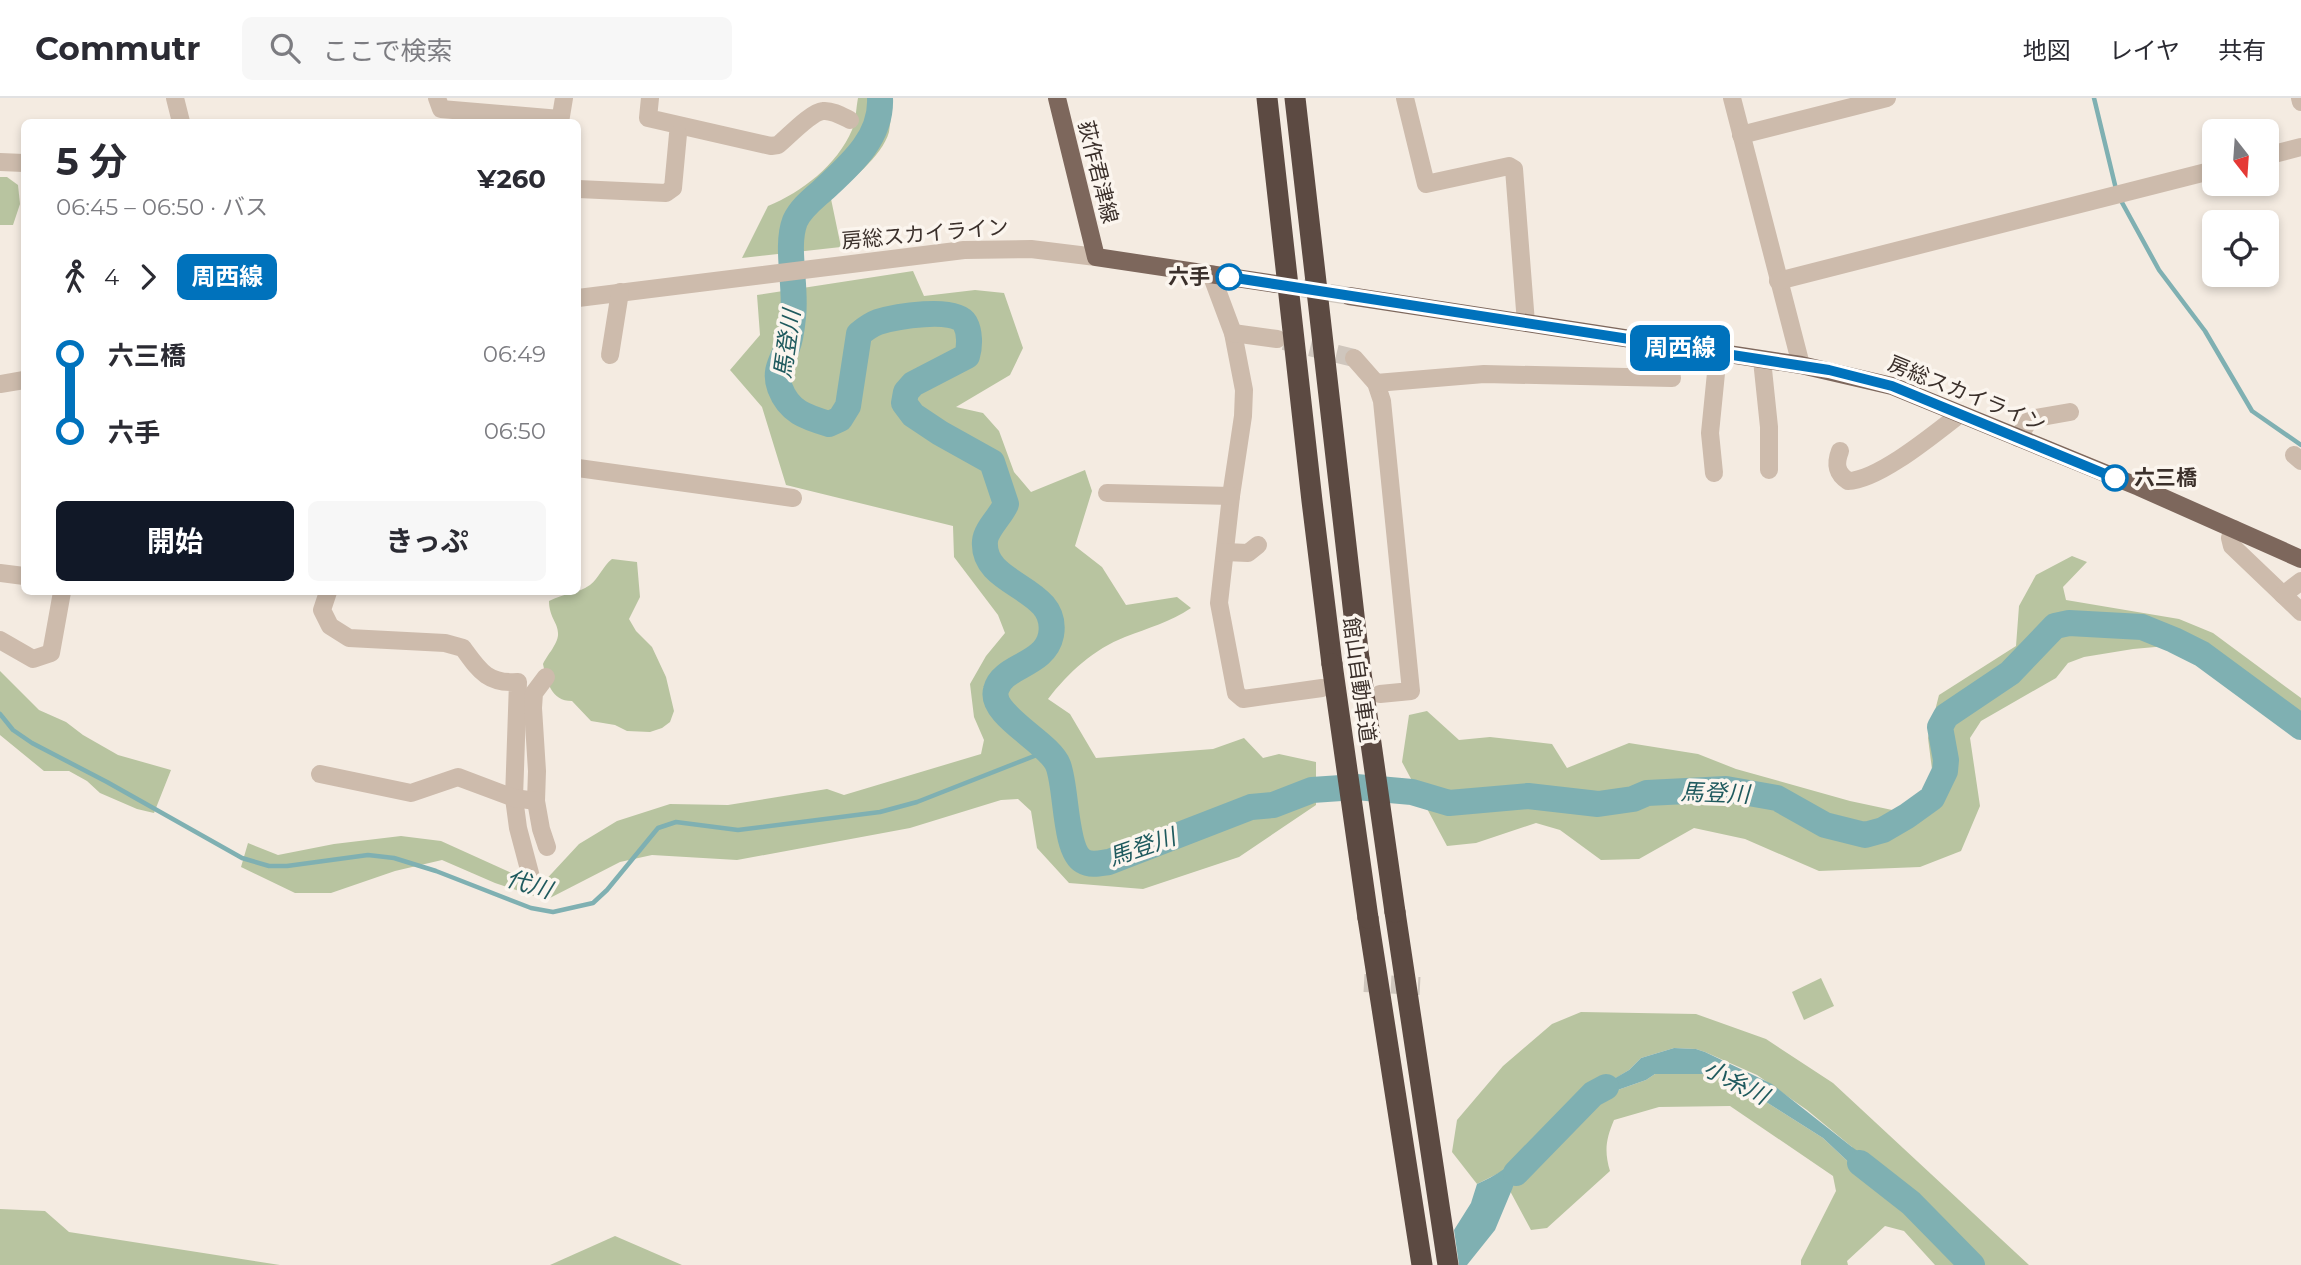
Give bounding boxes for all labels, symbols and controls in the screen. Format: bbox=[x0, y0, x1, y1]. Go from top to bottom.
search box bbox=[242, 17, 732, 80]
text: Commutr bbox=[35, 28, 200, 68]
icon: search bbox=[266, 29, 304, 67]
text: ここで検索 bbox=[322, 35, 452, 67]
text: 地図 bbox=[2023, 36, 2071, 65]
text: レイヤ bbox=[2109, 36, 2180, 65]
text: 共有 bbox=[2218, 36, 2266, 65]
street label: 荻作君津線 bbox=[1074, 118, 1123, 226]
north arrow bbox=[2202, 119, 2278, 196]
map controls bbox=[2202, 119, 2279, 287]
text: 5 分 bbox=[56, 138, 127, 185]
text: ¥260 bbox=[477, 163, 546, 195]
text: 06:45 – 06:50 · バス bbox=[56, 193, 268, 221]
button: locate bbox=[2202, 210, 2279, 287]
street label: 房総スカイライン bbox=[840, 214, 1010, 253]
icon: walk bbox=[56, 258, 94, 296]
icon: forward bbox=[129, 258, 167, 296]
text: 周西線 bbox=[191, 262, 263, 291]
text: 4 bbox=[104, 263, 119, 291]
place label: 六手 bbox=[1168, 264, 1210, 289]
marker: 六手 bbox=[1216, 264, 1242, 290]
water label: 馬登川 bbox=[768, 305, 806, 380]
line badge: 周西線 bbox=[1640, 325, 1720, 371]
text: 周西線 bbox=[1644, 333, 1716, 362]
text: 六三橋 bbox=[108, 340, 186, 372]
text: 06:49 bbox=[483, 340, 546, 368]
street label: 房総スカイライン bbox=[1885, 350, 2050, 437]
text: 六手 bbox=[108, 417, 160, 449]
text: 06:50 bbox=[484, 417, 546, 445]
marker: 六三橋 bbox=[2102, 465, 2128, 491]
place label: 六三橋 bbox=[2134, 465, 2197, 490]
button: 開始 bbox=[56, 501, 294, 581]
button: きっぷ bbox=[308, 501, 546, 581]
street label: 館山自動車道 bbox=[1338, 616, 1381, 744]
water label: 馬登川 bbox=[1680, 778, 1753, 808]
water label: 馬登川 bbox=[1105, 822, 1182, 871]
water label: 代川 bbox=[503, 864, 558, 905]
water label: 小糸川 bbox=[1699, 1054, 1776, 1111]

